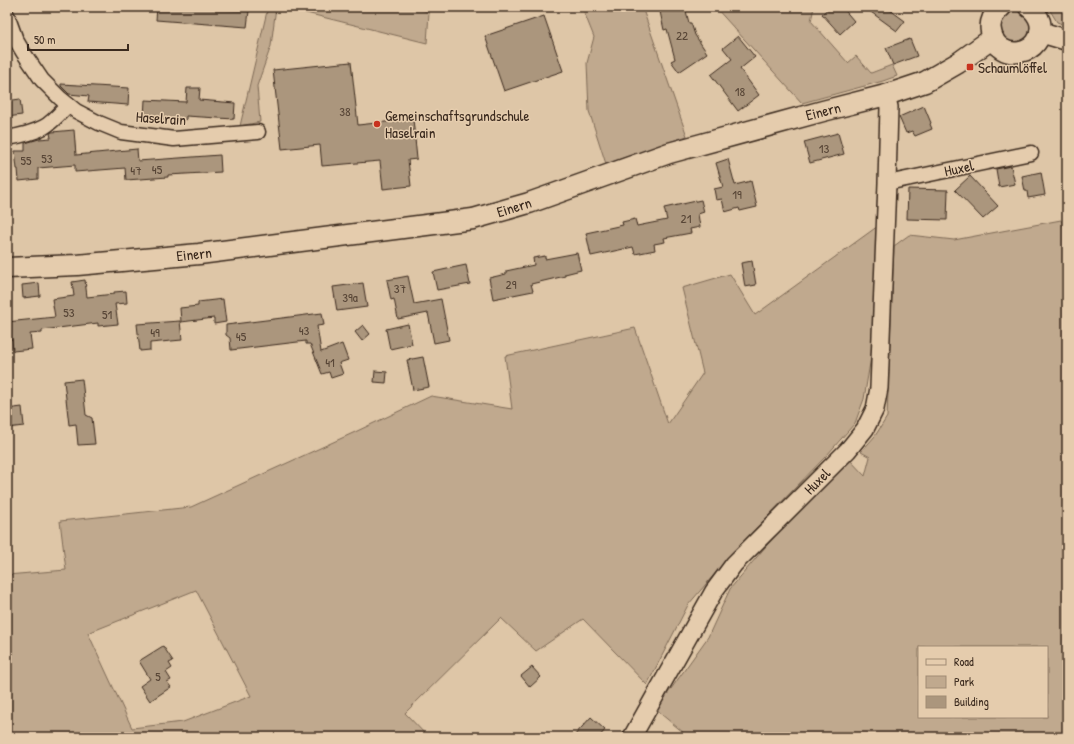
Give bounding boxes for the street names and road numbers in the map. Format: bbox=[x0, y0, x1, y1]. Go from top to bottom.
street label: Einern bbox=[803, 96, 843, 125]
street label: Haselrain bbox=[135, 106, 187, 130]
street label: Huxel bbox=[942, 155, 976, 181]
street label: Einern bbox=[494, 192, 534, 222]
street label: Einern bbox=[175, 242, 213, 266]
street label: Huxel bbox=[799, 463, 835, 499]

